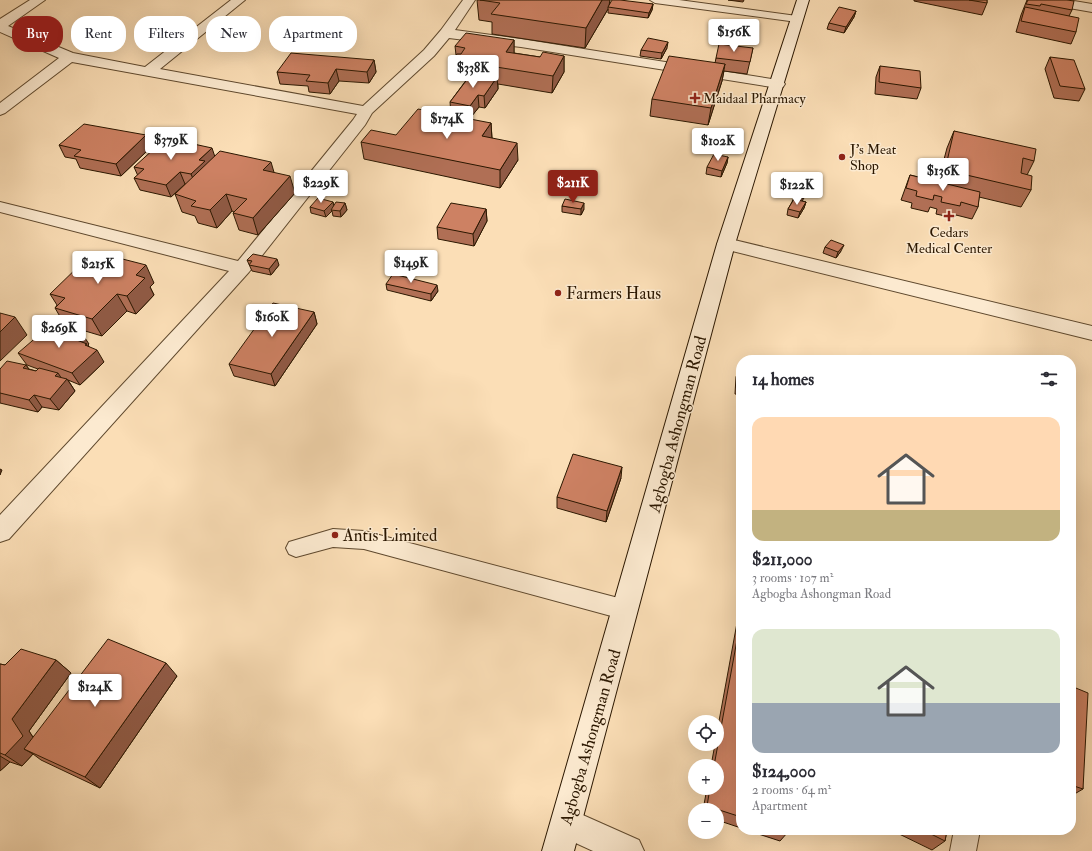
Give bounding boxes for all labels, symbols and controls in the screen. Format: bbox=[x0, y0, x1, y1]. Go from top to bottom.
chip: Buy bbox=[12, 16, 63, 52]
chip: Rent bbox=[71, 16, 126, 52]
chip: Filters bbox=[134, 16, 198, 52]
chip: New bbox=[206, 16, 261, 52]
chip: Apartment bbox=[269, 16, 357, 52]
pin: $156K bbox=[706, 19, 762, 53]
text: $156K bbox=[717, 24, 751, 40]
pin: $338K bbox=[445, 55, 501, 89]
text: $338K bbox=[457, 60, 489, 76]
place label: Maidaal Pharmacy bbox=[703, 90, 807, 108]
marker: Maidaal Pharmacy bbox=[690, 93, 700, 103]
pin: $174K bbox=[419, 106, 475, 140]
text: $174K bbox=[430, 111, 464, 127]
pin: $379K bbox=[143, 127, 199, 161]
pin: $102K bbox=[690, 128, 746, 162]
text: $379K bbox=[154, 132, 188, 148]
text: $102K bbox=[701, 133, 735, 149]
place label: J's Meat Shop bbox=[849, 141, 897, 175]
marker: J's Meat Shop bbox=[837, 152, 847, 162]
pin: $136K bbox=[915, 158, 971, 192]
text: $136K bbox=[927, 163, 959, 179]
pin: $229K bbox=[293, 170, 349, 204]
pin: $211K bbox=[545, 170, 601, 204]
pin: $122K bbox=[769, 172, 825, 206]
text: $229K bbox=[303, 175, 339, 191]
text: $211K bbox=[557, 175, 589, 191]
text: $122K bbox=[780, 177, 814, 193]
marker: Cedars Medical Center bbox=[943, 210, 955, 222]
place label: Cedars Medical Center bbox=[906, 224, 993, 257]
pin: $149K bbox=[383, 250, 439, 284]
pin: $215K bbox=[70, 251, 126, 285]
text: $149K bbox=[394, 255, 428, 271]
text: $215K bbox=[81, 256, 115, 272]
place label: Farmers Haus bbox=[566, 283, 661, 304]
marker: Farmers Haus bbox=[553, 288, 563, 298]
pin: $160K bbox=[244, 304, 300, 338]
text: $160K bbox=[255, 309, 289, 325]
pin: $269K bbox=[31, 315, 87, 349]
text: $269K bbox=[41, 320, 77, 336]
street label: Agbogba Ashongman Road bbox=[644, 333, 711, 516]
icon: filters bbox=[1038, 368, 1060, 390]
text: 14 homes bbox=[752, 369, 814, 390]
icon: home bbox=[870, 443, 942, 515]
place label: Antis Limited bbox=[342, 525, 438, 546]
marker: Antis Limited bbox=[330, 530, 340, 540]
text: $211,000 bbox=[752, 549, 813, 570]
text: 3 rooms · 107 m² bbox=[752, 570, 833, 586]
text: Agbogba Ashongman Road bbox=[752, 586, 891, 602]
street label: Agbogba Ashongman Road bbox=[555, 646, 626, 828]
icon: home bbox=[870, 655, 942, 727]
pin: $124K bbox=[67, 674, 123, 708]
text: $124K bbox=[78, 679, 112, 695]
map controls bbox=[688, 715, 724, 839]
button: locate bbox=[688, 715, 724, 751]
button: + bbox=[688, 759, 724, 795]
text: $124,000 bbox=[752, 761, 816, 782]
text: 2 rooms · 64 m² bbox=[752, 782, 831, 798]
text: Apartment bbox=[752, 798, 808, 814]
button: − bbox=[688, 803, 724, 839]

